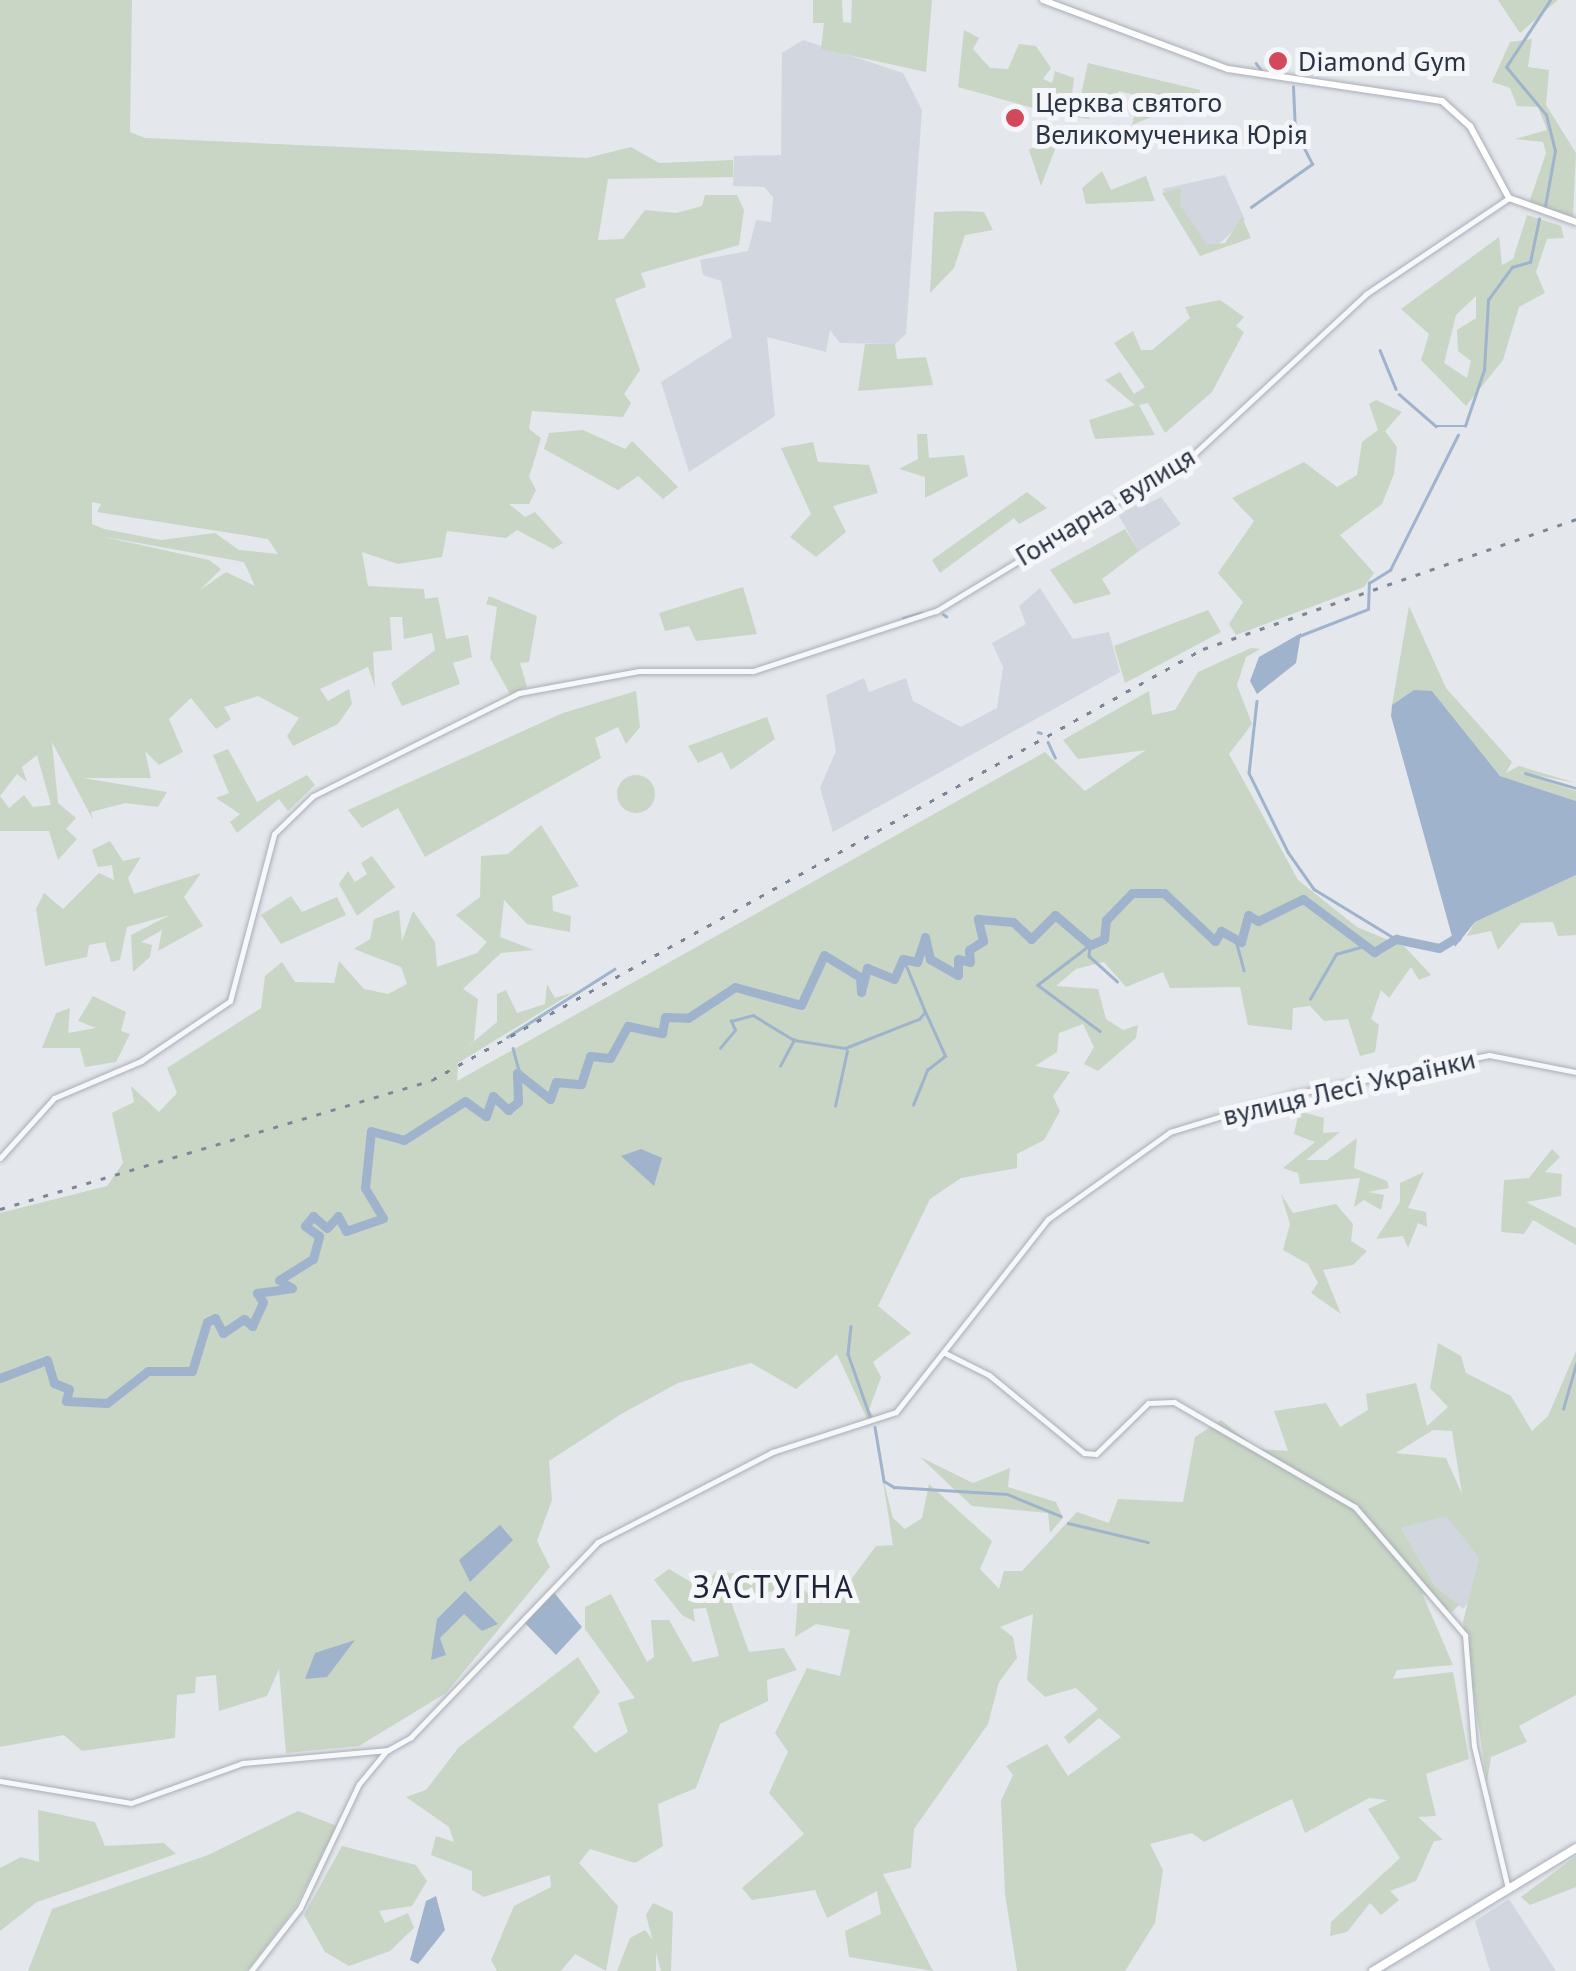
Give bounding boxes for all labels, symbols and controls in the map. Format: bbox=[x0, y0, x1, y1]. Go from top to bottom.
place label: Diamond Gym bbox=[1298, 44, 1466, 78]
marker: Diamond Gym bbox=[1267, 50, 1289, 72]
place label: Церква святого Великомученика Юрія bbox=[1035, 85, 1308, 151]
marker: Церква святого Великомученика Юрія bbox=[1004, 107, 1026, 129]
street label: Гончарна вулиця bbox=[1009, 439, 1201, 573]
street label: вулиця Лесі Українки bbox=[1219, 1041, 1479, 1133]
district label: ЗАСТУГНА bbox=[692, 1567, 856, 1605]

